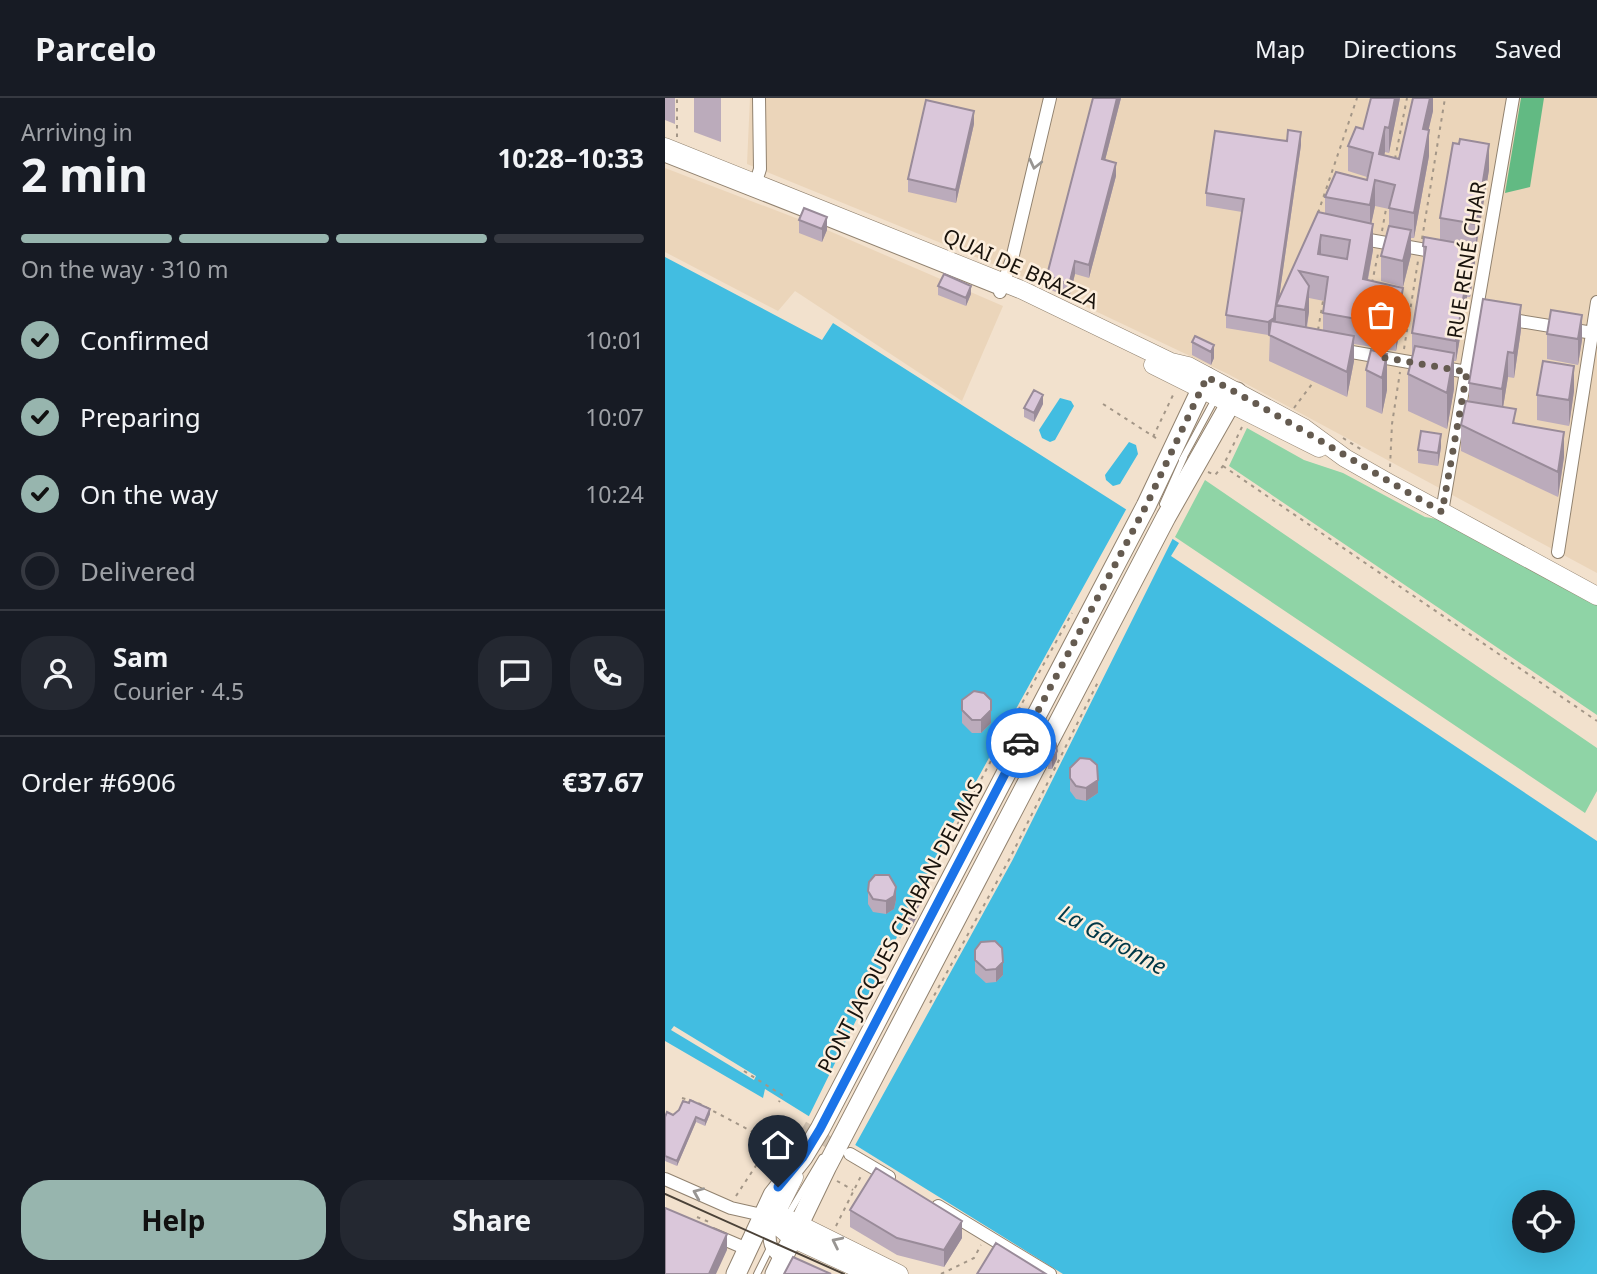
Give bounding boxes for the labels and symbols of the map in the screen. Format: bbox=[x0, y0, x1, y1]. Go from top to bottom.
one-way arrow bbox=[1028, 158, 1043, 170]
street label: RUE RENÉ CHAR bbox=[1440, 179, 1492, 341]
street label: QUAI DE BRAZZA bbox=[939, 221, 1104, 315]
pin bbox=[1351, 285, 1411, 357]
courier bbox=[986, 708, 1056, 778]
street label: PONT JACQUES CHABAN-DELMAS bbox=[811, 775, 989, 1077]
water label: La Garonne bbox=[1053, 896, 1173, 982]
pin bbox=[748, 1115, 808, 1187]
one-way arrow bbox=[693, 1188, 705, 1202]
one-way arrow bbox=[832, 1237, 844, 1251]

